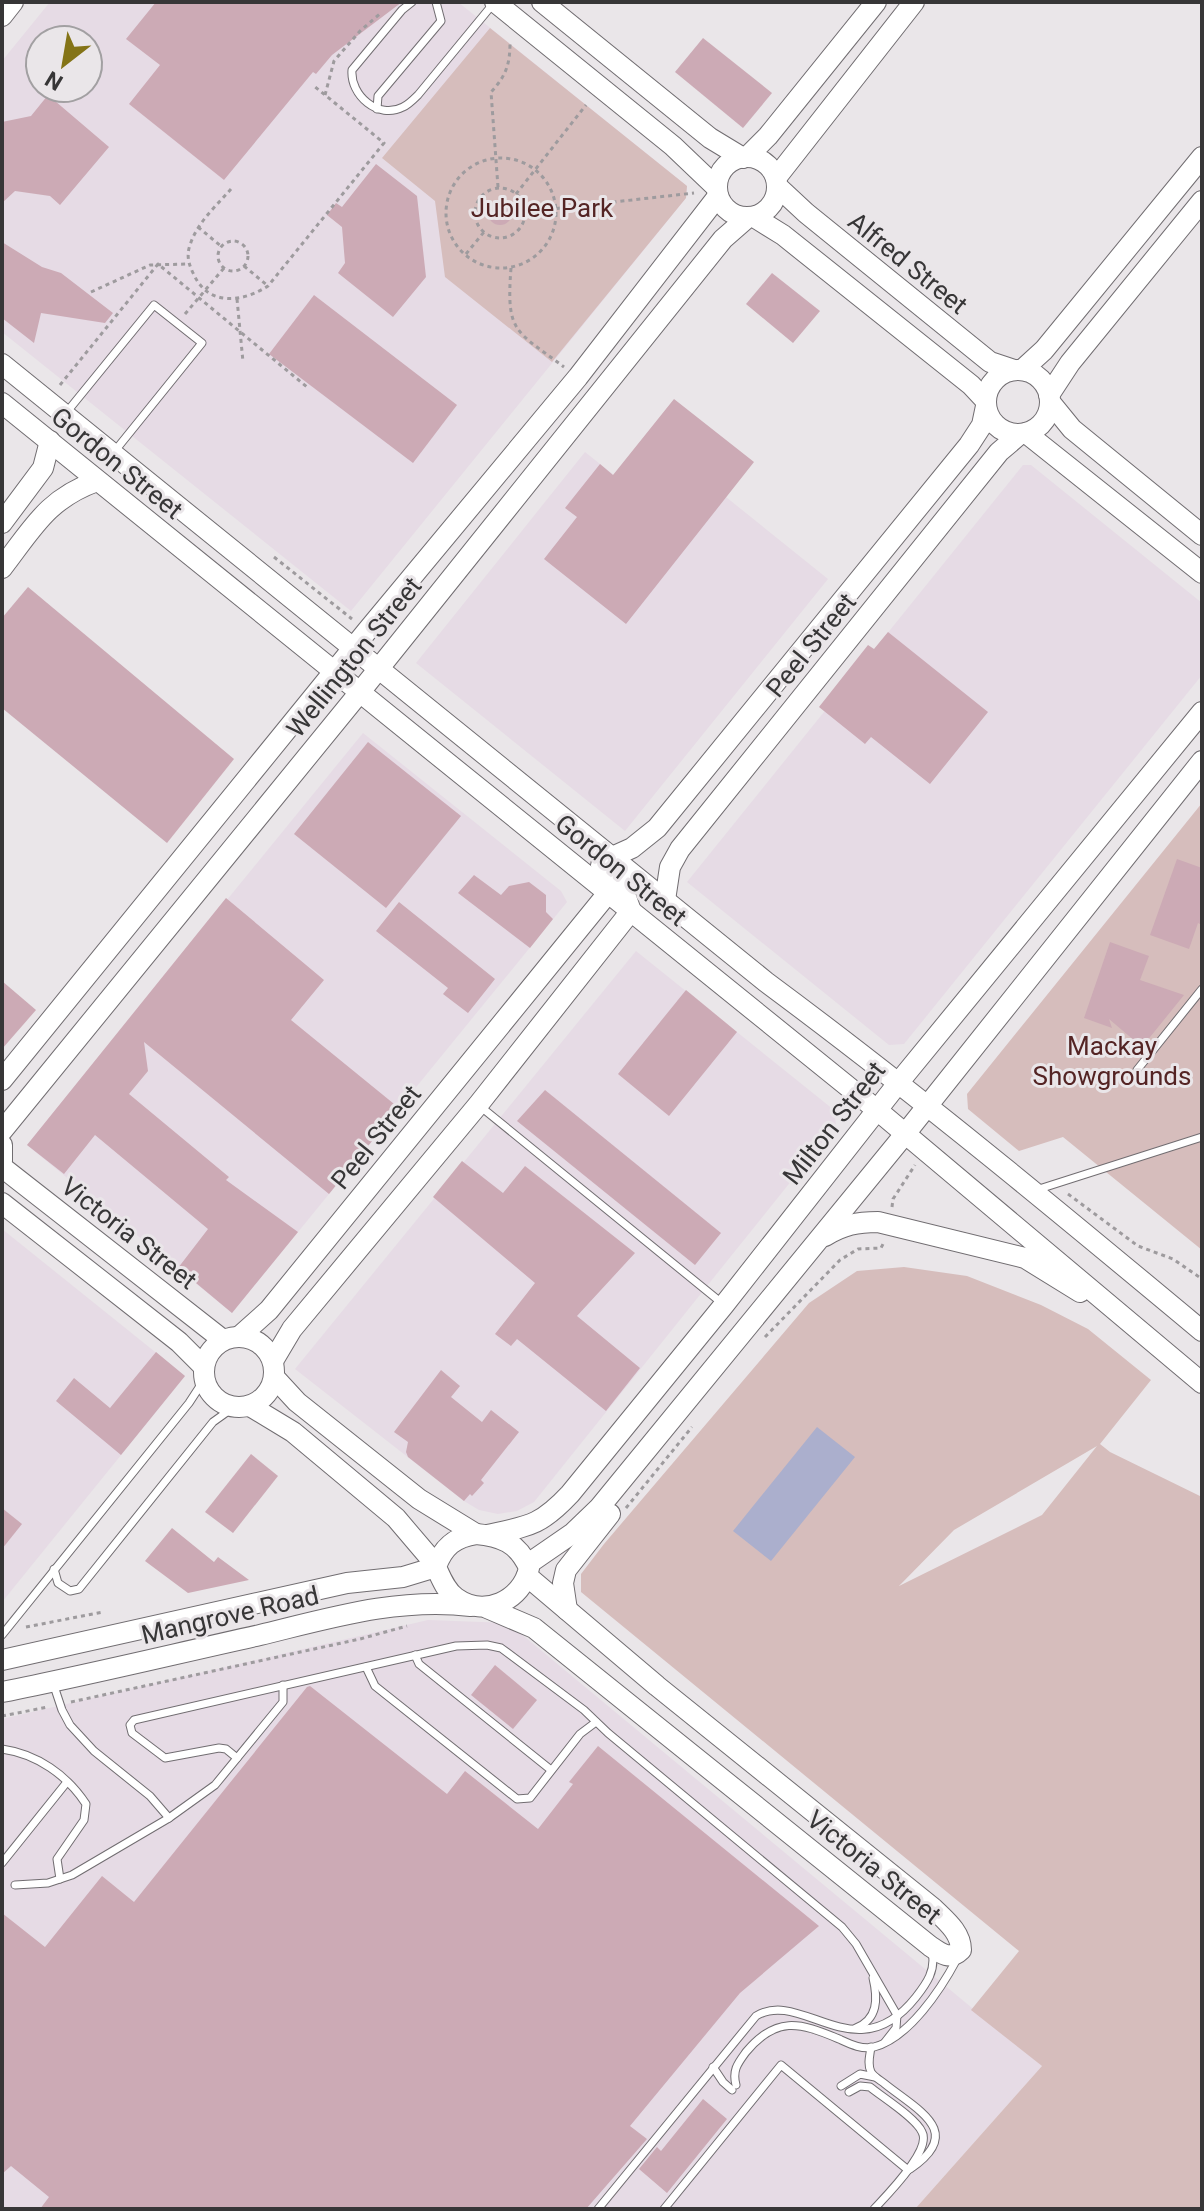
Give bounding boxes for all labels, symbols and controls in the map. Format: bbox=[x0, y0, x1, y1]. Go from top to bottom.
north arrow bbox=[24, 24, 104, 104]
text: N bbox=[41, 66, 67, 95]
park label: Jubilee Park bbox=[471, 193, 614, 223]
street label: Alfred Street bbox=[842, 206, 974, 320]
street label: Gordon Street bbox=[45, 401, 189, 525]
street label: Wellington Street bbox=[280, 571, 428, 743]
street label: Peel Street bbox=[760, 587, 862, 703]
street label: Gordon Street bbox=[549, 808, 693, 932]
park label: Mackay Showgrounds bbox=[1033, 1031, 1191, 1091]
street label: Milton Street bbox=[777, 1056, 891, 1190]
street label: Peel Street bbox=[325, 1079, 427, 1195]
street label: Victoria Street bbox=[55, 1171, 203, 1295]
street label: Mangrove Road bbox=[138, 1580, 322, 1650]
street label: Victoria Street bbox=[801, 1804, 947, 1930]

